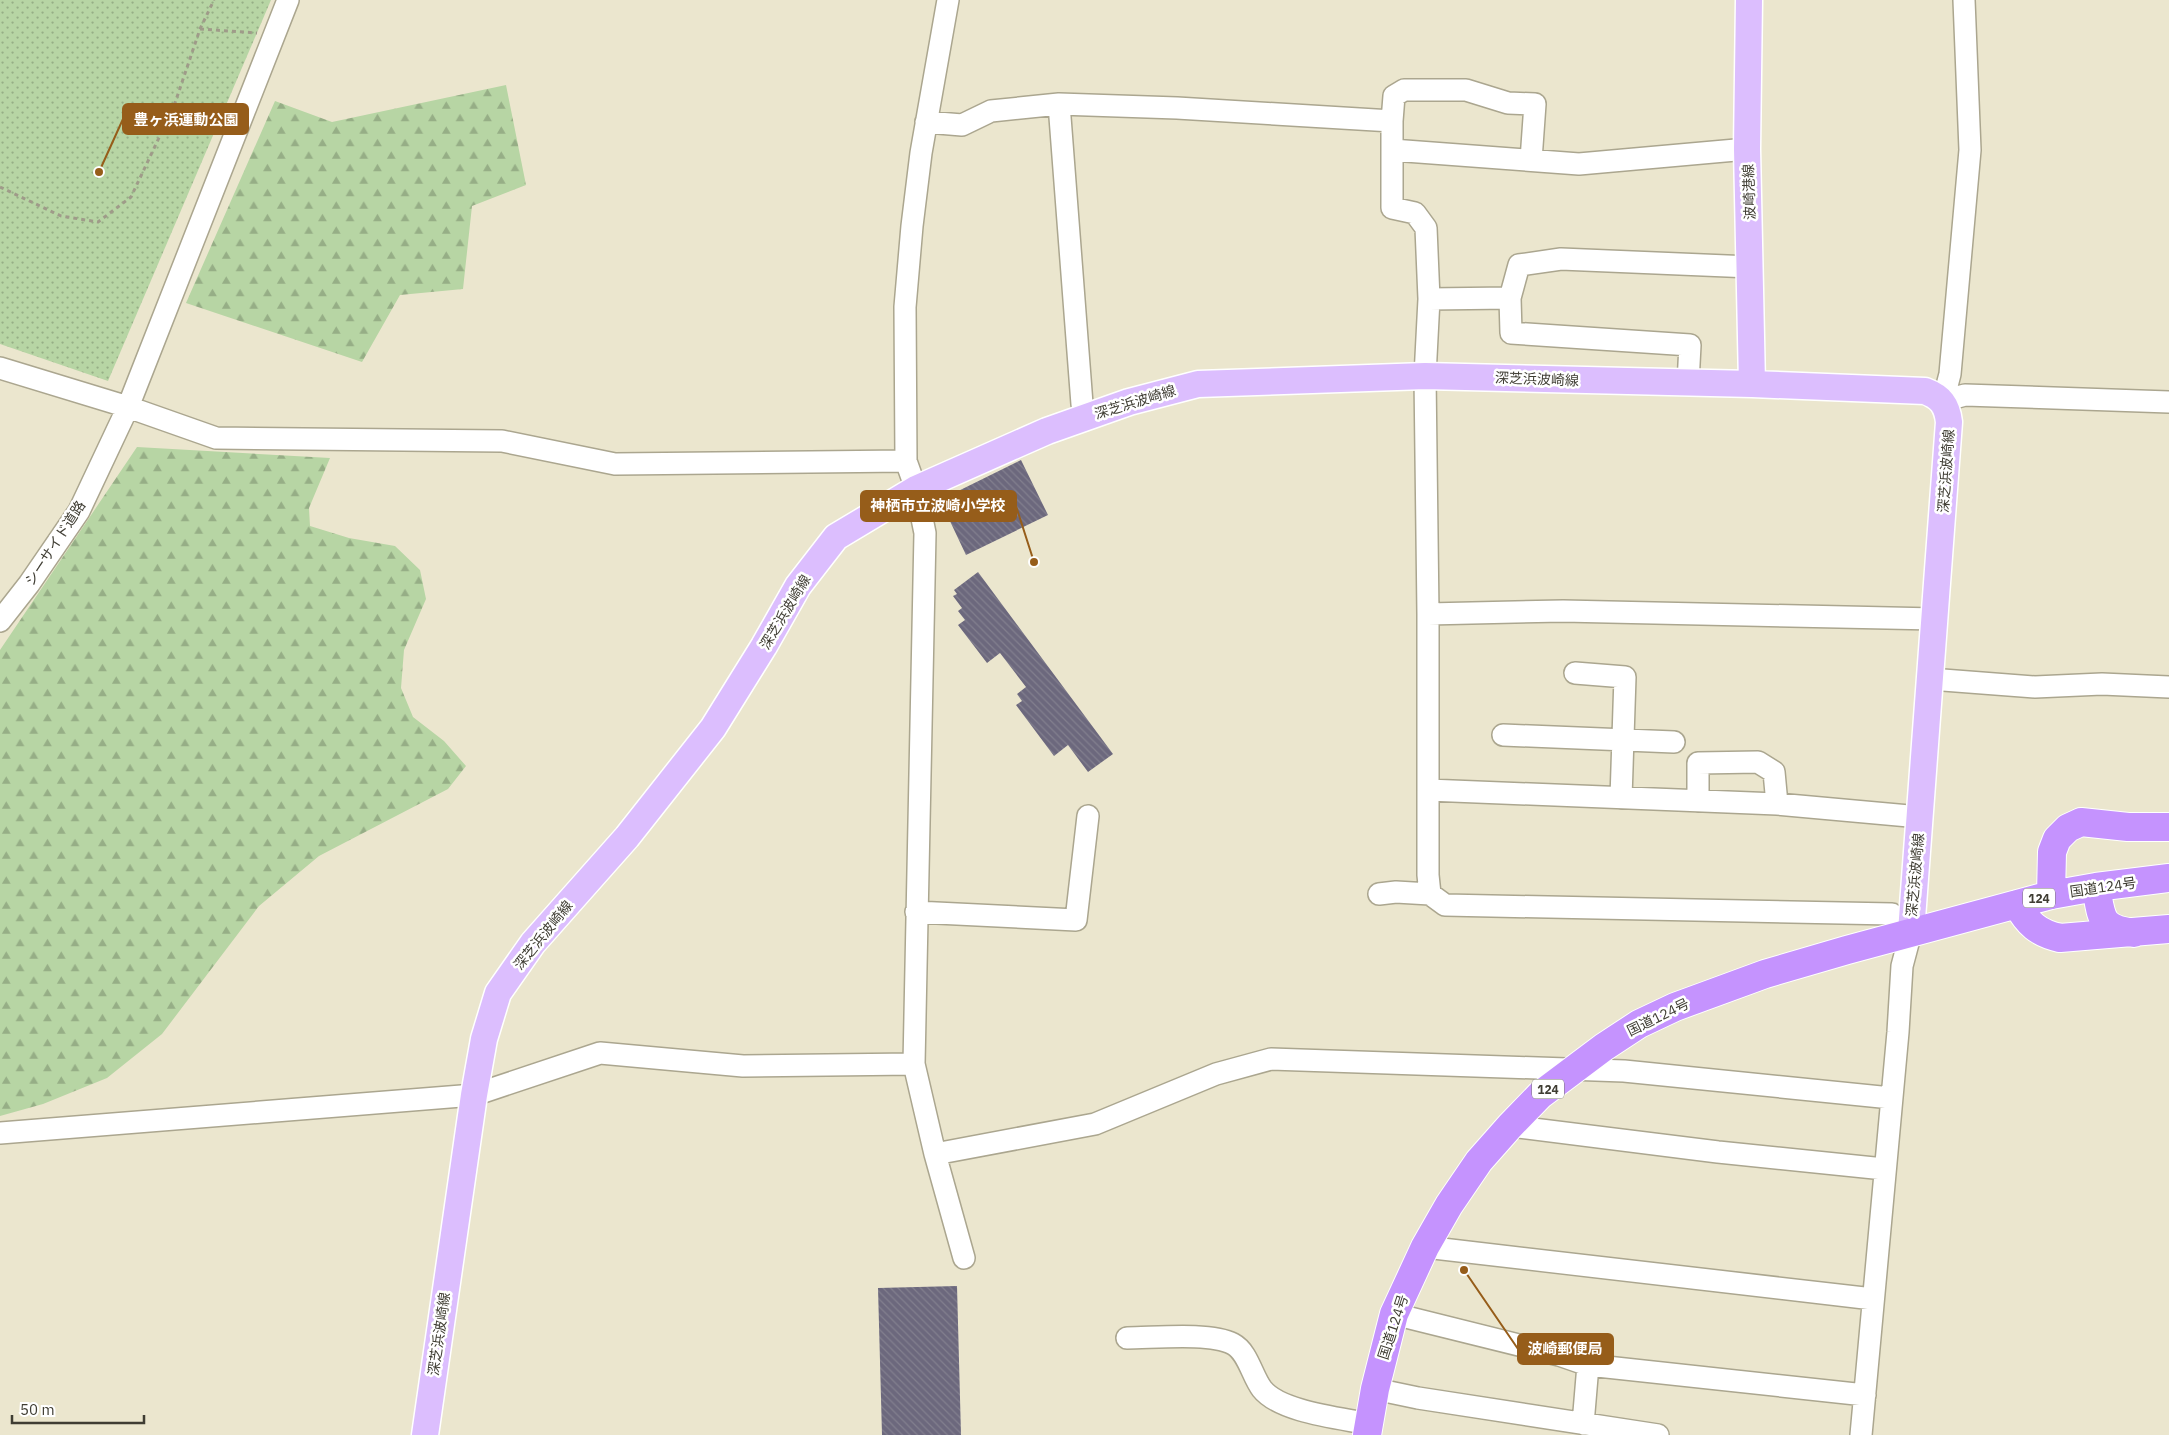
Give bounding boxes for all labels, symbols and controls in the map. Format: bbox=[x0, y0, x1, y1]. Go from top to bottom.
callout: 豊ヶ浜運動公園 bbox=[123, 104, 248, 134]
text: 豊ヶ浜運動公園 bbox=[133, 110, 239, 129]
street label: 波崎港線 bbox=[1739, 164, 1759, 220]
street label: 深芝浜波崎線 bbox=[1495, 369, 1579, 389]
street label: 深芝浜波崎線 bbox=[1092, 381, 1178, 423]
street label: 深芝浜波崎線 bbox=[1934, 428, 1958, 514]
callout: 神栖市立波崎小学校 bbox=[861, 491, 1016, 521]
text: 神栖市立波崎小学校 bbox=[869, 496, 1006, 515]
street label: シーサイド道路 bbox=[21, 497, 89, 589]
street label: 深芝浜波崎線 bbox=[756, 571, 814, 653]
street label: 深芝浜波崎線 bbox=[1902, 832, 1928, 918]
street label: 国道124号 bbox=[2068, 873, 2138, 901]
road number: 124 bbox=[2023, 888, 2055, 908]
street label: 深芝浜波崎線 bbox=[510, 897, 576, 973]
street label: 国道124号 bbox=[1624, 994, 1692, 1040]
road number: 124 bbox=[1532, 1080, 1564, 1098]
street label: 深芝浜波崎線 bbox=[424, 1291, 454, 1377]
street label: 国道124号 bbox=[1374, 1292, 1412, 1362]
callout: 波崎郵便局 bbox=[1518, 1334, 1613, 1364]
text: 波崎郵便局 bbox=[1527, 1339, 1603, 1358]
scale bar bbox=[12, 1392, 145, 1424]
text: 50 m bbox=[20, 1400, 55, 1419]

